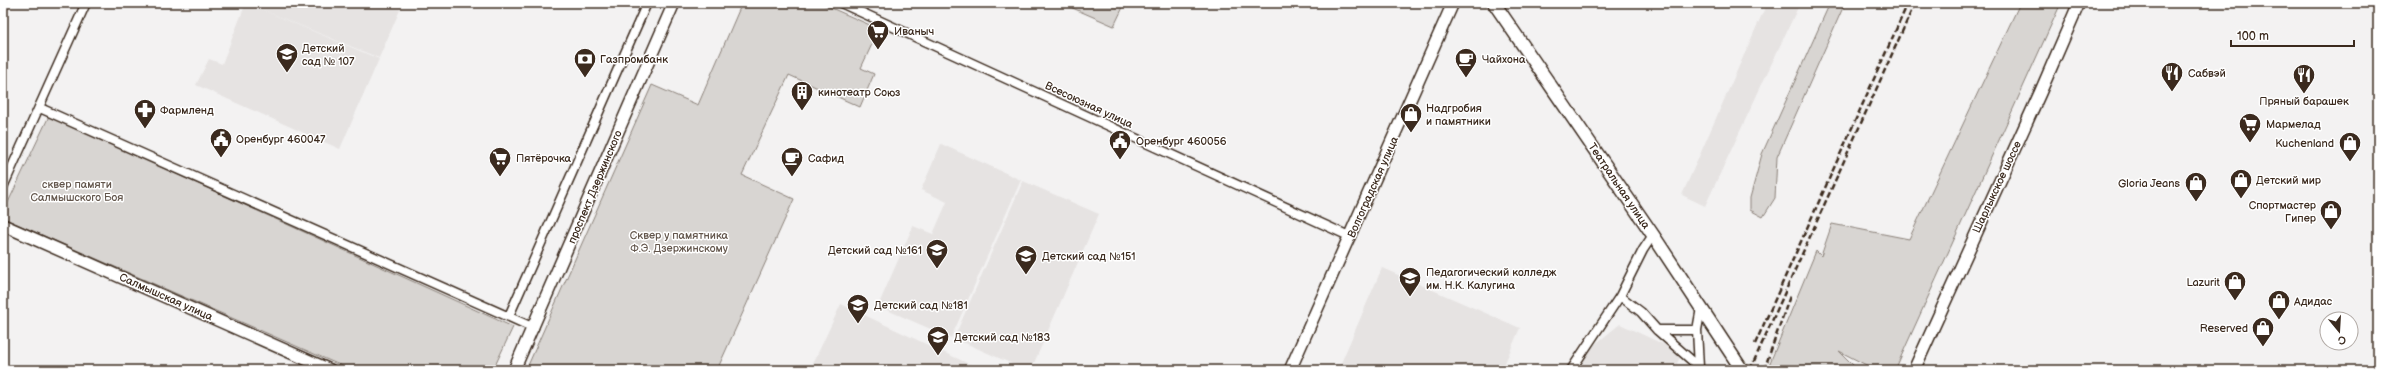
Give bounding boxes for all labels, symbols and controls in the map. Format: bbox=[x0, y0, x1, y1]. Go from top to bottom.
supermarket icon: Иваныч bbox=[865, 18, 891, 51]
scale bar bbox=[2231, 22, 2354, 48]
place label: Иваныч bbox=[894, 25, 935, 38]
text: 100 m bbox=[2237, 29, 2269, 44]
school or university icon: Детский сад № 107 bbox=[274, 41, 300, 74]
place label: Детский сад № 107 bbox=[302, 42, 355, 68]
bank icon: Газпромбанк bbox=[572, 46, 598, 79]
cafe icon: Чайхона bbox=[1453, 46, 1479, 79]
place label: Газпромбанк bbox=[600, 53, 668, 66]
place label: Чайхона bbox=[1482, 53, 1526, 66]
restaurant icon: Сабвэй bbox=[2159, 60, 2185, 93]
restaurant icon: Пряный барашек bbox=[2291, 62, 2317, 95]
place label: Сабвэй bbox=[2188, 67, 2226, 80]
building icon: кинотеатр Союз bbox=[789, 79, 815, 112]
street label: Всесоюзная улица bbox=[1043, 79, 1135, 131]
place label: кинотеатр Союз bbox=[818, 86, 900, 99]
place label: Пряный барашек bbox=[2259, 95, 2349, 108]
pharmacy icon: Фармленд bbox=[132, 97, 158, 130]
shop icon: Надгробия и памятники bbox=[1398, 101, 1424, 134]
place label: Надгробия и памятники bbox=[1426, 102, 1491, 128]
place label: Фармленд bbox=[160, 104, 214, 117]
supermarket icon: Мармелад bbox=[2237, 111, 2263, 144]
place label: Мармелад bbox=[2266, 118, 2321, 131]
public building icon: Оренбург 460047 bbox=[208, 126, 234, 159]
street label: проспект Дзержинского bbox=[565, 128, 625, 246]
public building icon: Оренбург 460056 bbox=[1107, 128, 1133, 161]
shop icon: Kuchenland bbox=[2337, 130, 2363, 163]
place label: Оренбург 460047 bbox=[236, 133, 326, 146]
street label: Волгоградская улица bbox=[1345, 134, 1401, 240]
place label: Оренбург 460056 bbox=[1136, 135, 1227, 148]
place label: Kuchenland bbox=[2275, 137, 2334, 150]
street label: Шарлыкское шоссе bbox=[1970, 139, 2024, 235]
street label: Театральная улица bbox=[1585, 141, 1653, 232]
supermarket icon: Пятёрочка bbox=[487, 145, 513, 178]
cafe icon: Сафид bbox=[779, 145, 805, 178]
place label: Пятёрочка bbox=[516, 152, 572, 165]
place label: Сафид bbox=[808, 152, 844, 165]
shop icon: Детский мир bbox=[2228, 167, 2254, 200]
shop icon: Gloria Jeans bbox=[2183, 170, 2209, 203]
place label: Детский мир bbox=[2256, 174, 2322, 187]
place label: Gloria Jeans bbox=[2118, 177, 2181, 190]
park label: сквер памяти Салмышского Боя bbox=[31, 178, 123, 204]
shop icon: Спортмастер Гипер bbox=[2318, 198, 2344, 231]
place label: Спортмастер Гипер bbox=[2249, 199, 2317, 225]
park label: Сквер у памятника Ф.Э. Дзержинскому bbox=[630, 229, 729, 255]
school or university icon: Детский сад №161 bbox=[924, 237, 950, 270]
school or university icon: Детский сад №151 bbox=[1013, 243, 1039, 276]
place label: Детский сад №161 bbox=[828, 244, 922, 257]
place label: Детский сад №151 bbox=[1042, 250, 1136, 263]
school or university icon: Педагогический колледж им. Н.К. Калугина bbox=[1397, 265, 1423, 298]
place label: Педагогический колледж им. Н.К. Калугина bbox=[1426, 266, 1557, 292]
shop icon: Lazurit bbox=[2222, 269, 2248, 302]
street label: Салмышская улица bbox=[117, 271, 215, 324]
place label: Lazurit bbox=[2186, 276, 2221, 289]
shop icon: Адидас bbox=[2266, 288, 2292, 321]
school or university icon: Детский сад №181 bbox=[845, 292, 871, 325]
place label: Адидас bbox=[2293, 295, 2333, 308]
place label: Детский сад №181 bbox=[874, 299, 968, 312]
north arrow bbox=[2319, 311, 2359, 351]
shop icon: Reserved bbox=[2250, 315, 2276, 348]
place label: Reserved bbox=[2200, 322, 2248, 335]
school or university icon: Детский сад №183 bbox=[925, 324, 951, 357]
place label: Детский сад №183 bbox=[954, 331, 1050, 344]
text: С bbox=[2336, 333, 2348, 348]

